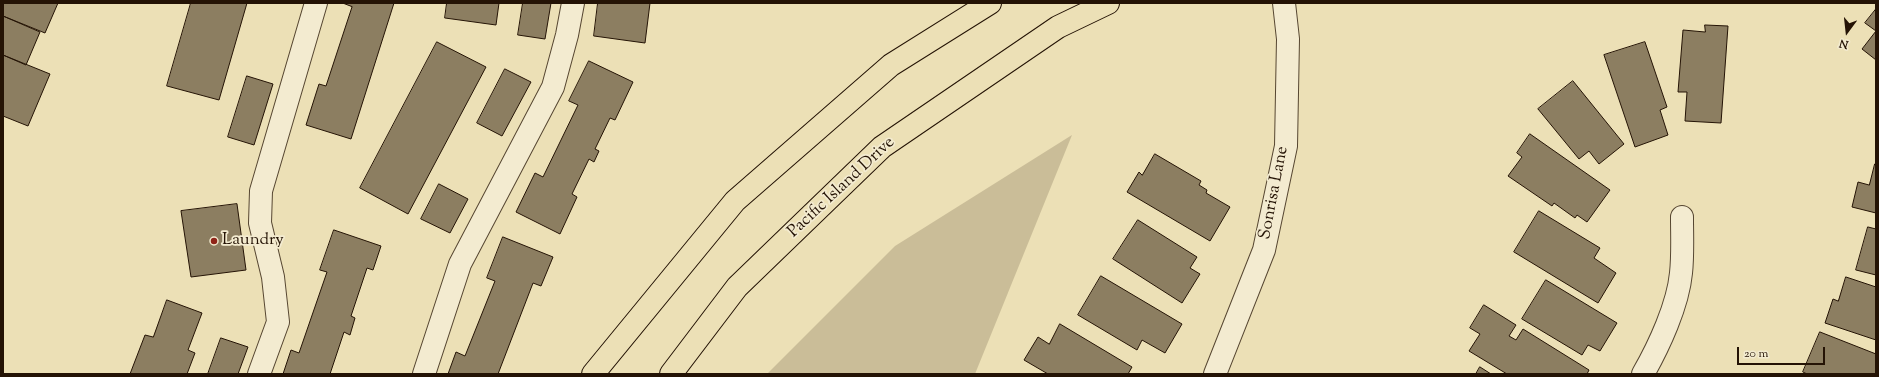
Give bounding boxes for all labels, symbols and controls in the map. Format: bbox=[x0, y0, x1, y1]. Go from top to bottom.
north arrow bbox=[1827, 12, 1867, 52]
text: N bbox=[1838, 35, 1850, 52]
street label: Pacific Island Drive bbox=[784, 133, 900, 243]
street label: Sonrisa Lane bbox=[1256, 145, 1294, 241]
place label: Laundry bbox=[222, 231, 284, 251]
marker: Laundry bbox=[209, 236, 219, 246]
scale bar bbox=[1739, 339, 1827, 365]
text: 20 m bbox=[1744, 345, 1768, 363]

